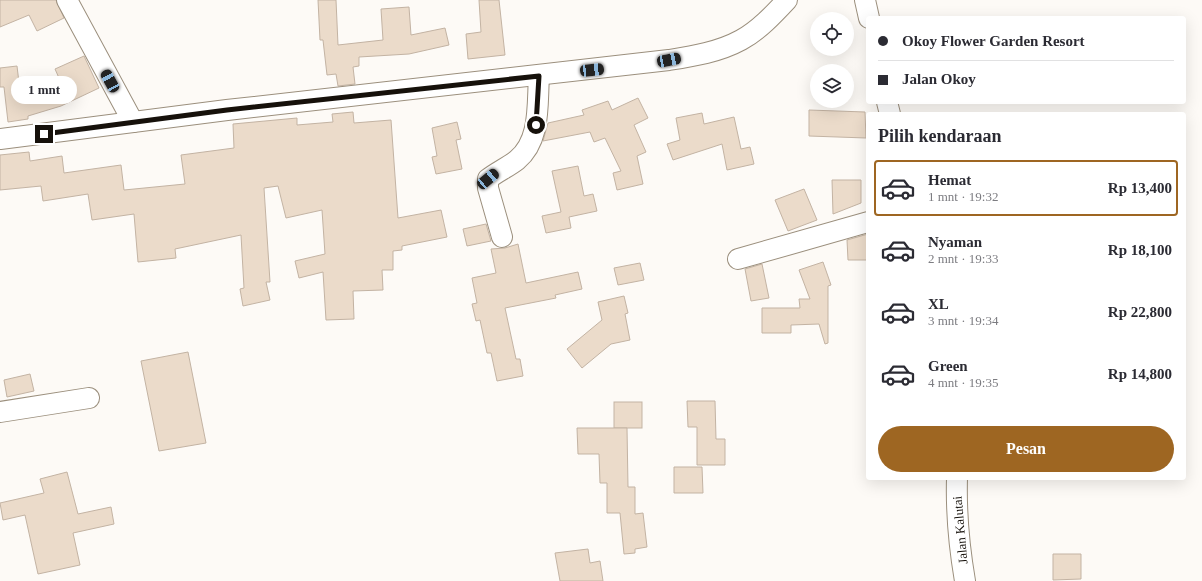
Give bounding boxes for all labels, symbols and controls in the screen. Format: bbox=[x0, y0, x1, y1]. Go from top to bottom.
map controls bbox=[810, 12, 854, 108]
button: locate bbox=[810, 12, 854, 56]
text: Okoy Flower Garden Resort bbox=[902, 33, 1085, 49]
car bbox=[656, 52, 682, 68]
car bbox=[579, 63, 605, 77]
button: layers bbox=[810, 64, 854, 108]
car bbox=[99, 68, 121, 94]
text: Jalan Okoy bbox=[902, 71, 976, 87]
callout: 1 mnt bbox=[11, 76, 77, 104]
text: 1 mnt bbox=[28, 82, 60, 97]
route start bbox=[527, 116, 545, 134]
route end bbox=[35, 125, 53, 143]
text: Pilih kendaraan bbox=[878, 126, 1002, 146]
car bbox=[475, 167, 501, 191]
icon: car bbox=[880, 170, 916, 206]
text: Hemat bbox=[928, 172, 971, 188]
text: Rp 13,400 bbox=[1108, 180, 1172, 196]
text: 1 mnt · 19:32 bbox=[928, 189, 998, 204]
icon: car bbox=[880, 232, 916, 268]
text: Nyaman bbox=[928, 234, 982, 250]
text: Rp 18,100 bbox=[1108, 242, 1172, 258]
text: 2 mnt · 19:33 bbox=[928, 251, 998, 266]
icon: car bbox=[880, 294, 916, 330]
text: XL bbox=[928, 296, 949, 312]
text: Rp 22,800 bbox=[1108, 304, 1172, 320]
text: 3 mnt · 19:34 bbox=[928, 313, 998, 328]
icon: car bbox=[880, 356, 916, 392]
text: Green bbox=[928, 358, 968, 374]
text: Rp 14,800 bbox=[1108, 366, 1172, 382]
text: 4 mnt · 19:35 bbox=[928, 375, 998, 390]
button: Pesan bbox=[878, 426, 1174, 472]
street label: Jalan Kalutai bbox=[950, 495, 970, 565]

